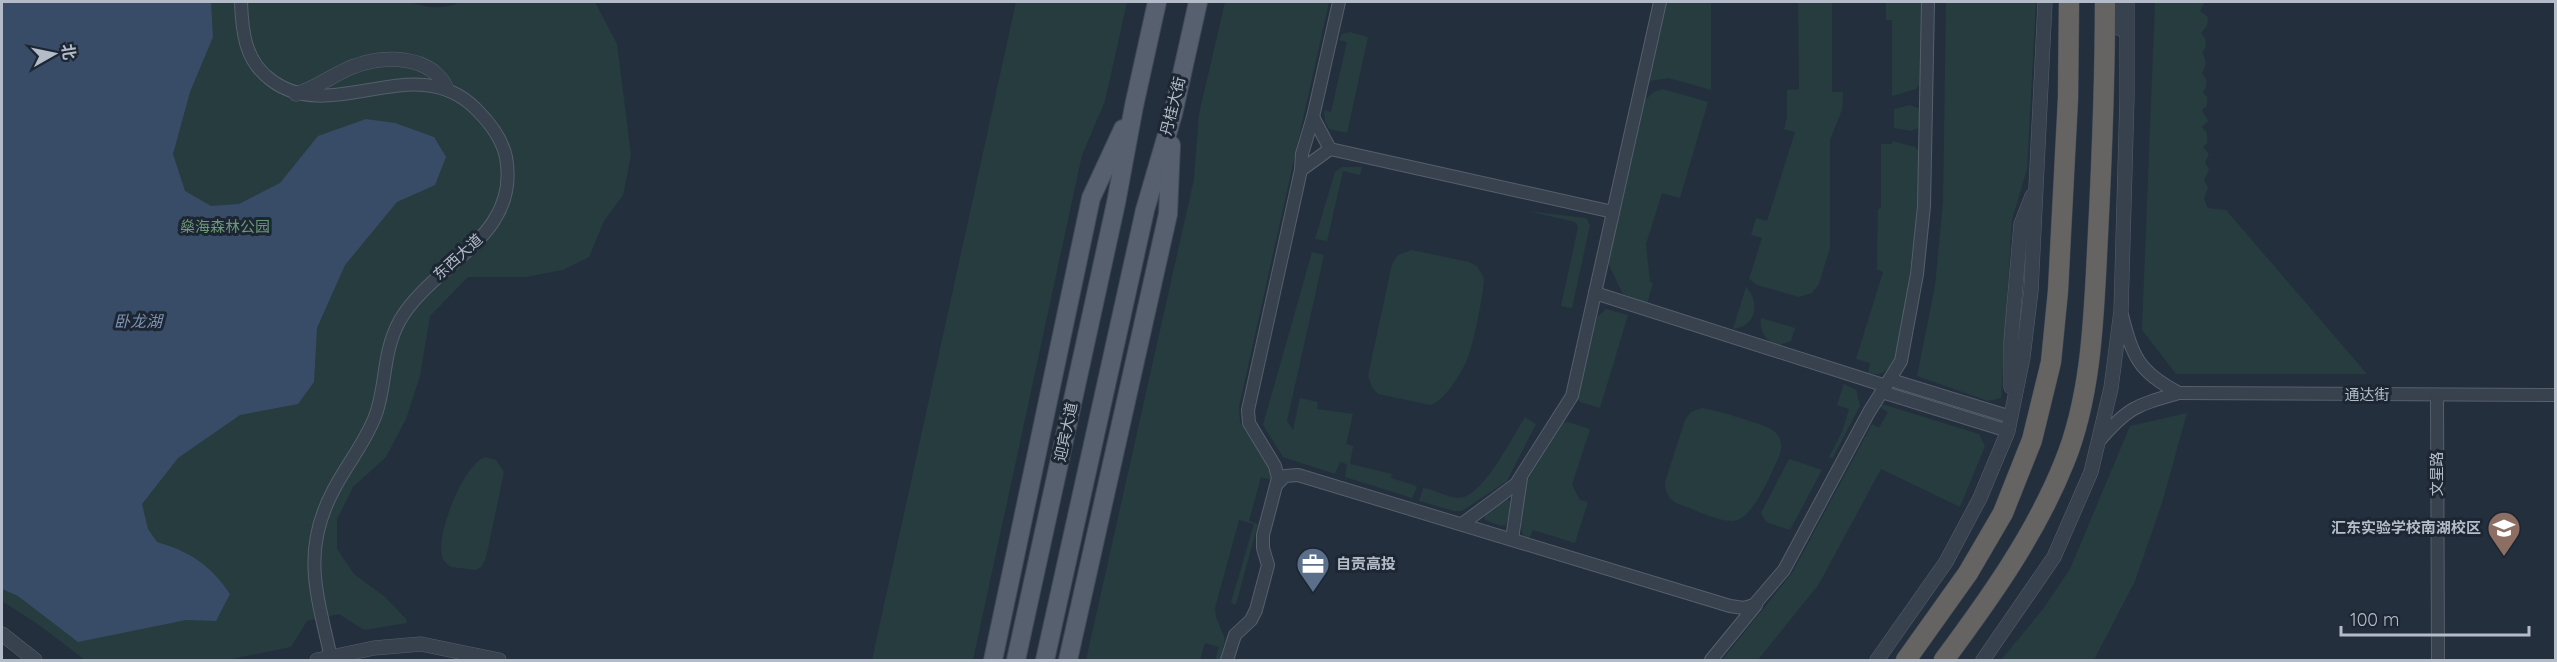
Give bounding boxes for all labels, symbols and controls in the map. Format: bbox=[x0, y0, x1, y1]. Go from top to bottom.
north arrow bbox=[24, 24, 84, 84]
text: 北 bbox=[58, 42, 80, 61]
street label: 丹桂大街 bbox=[1156, 74, 1189, 137]
park label: 燊海森林公园 bbox=[180, 217, 270, 236]
street label: 东西大道 bbox=[429, 229, 486, 284]
water label: 卧龙湖 bbox=[114, 311, 165, 331]
street label: 通达街 bbox=[2344, 385, 2390, 404]
street label: 迎宾大道 bbox=[1050, 401, 1081, 463]
street label: 文星路 bbox=[2427, 451, 2446, 497]
school or university icon: 汇东实验学校南湖校区 bbox=[2486, 510, 2522, 557]
place label: 汇东实验学校南湖校区 bbox=[2331, 518, 2481, 537]
office icon: 自贡高投 bbox=[1295, 546, 1331, 593]
place label: 自贡高投 bbox=[1336, 554, 1396, 573]
scale bar bbox=[2341, 599, 2528, 637]
text: 100 m bbox=[2350, 608, 2399, 631]

